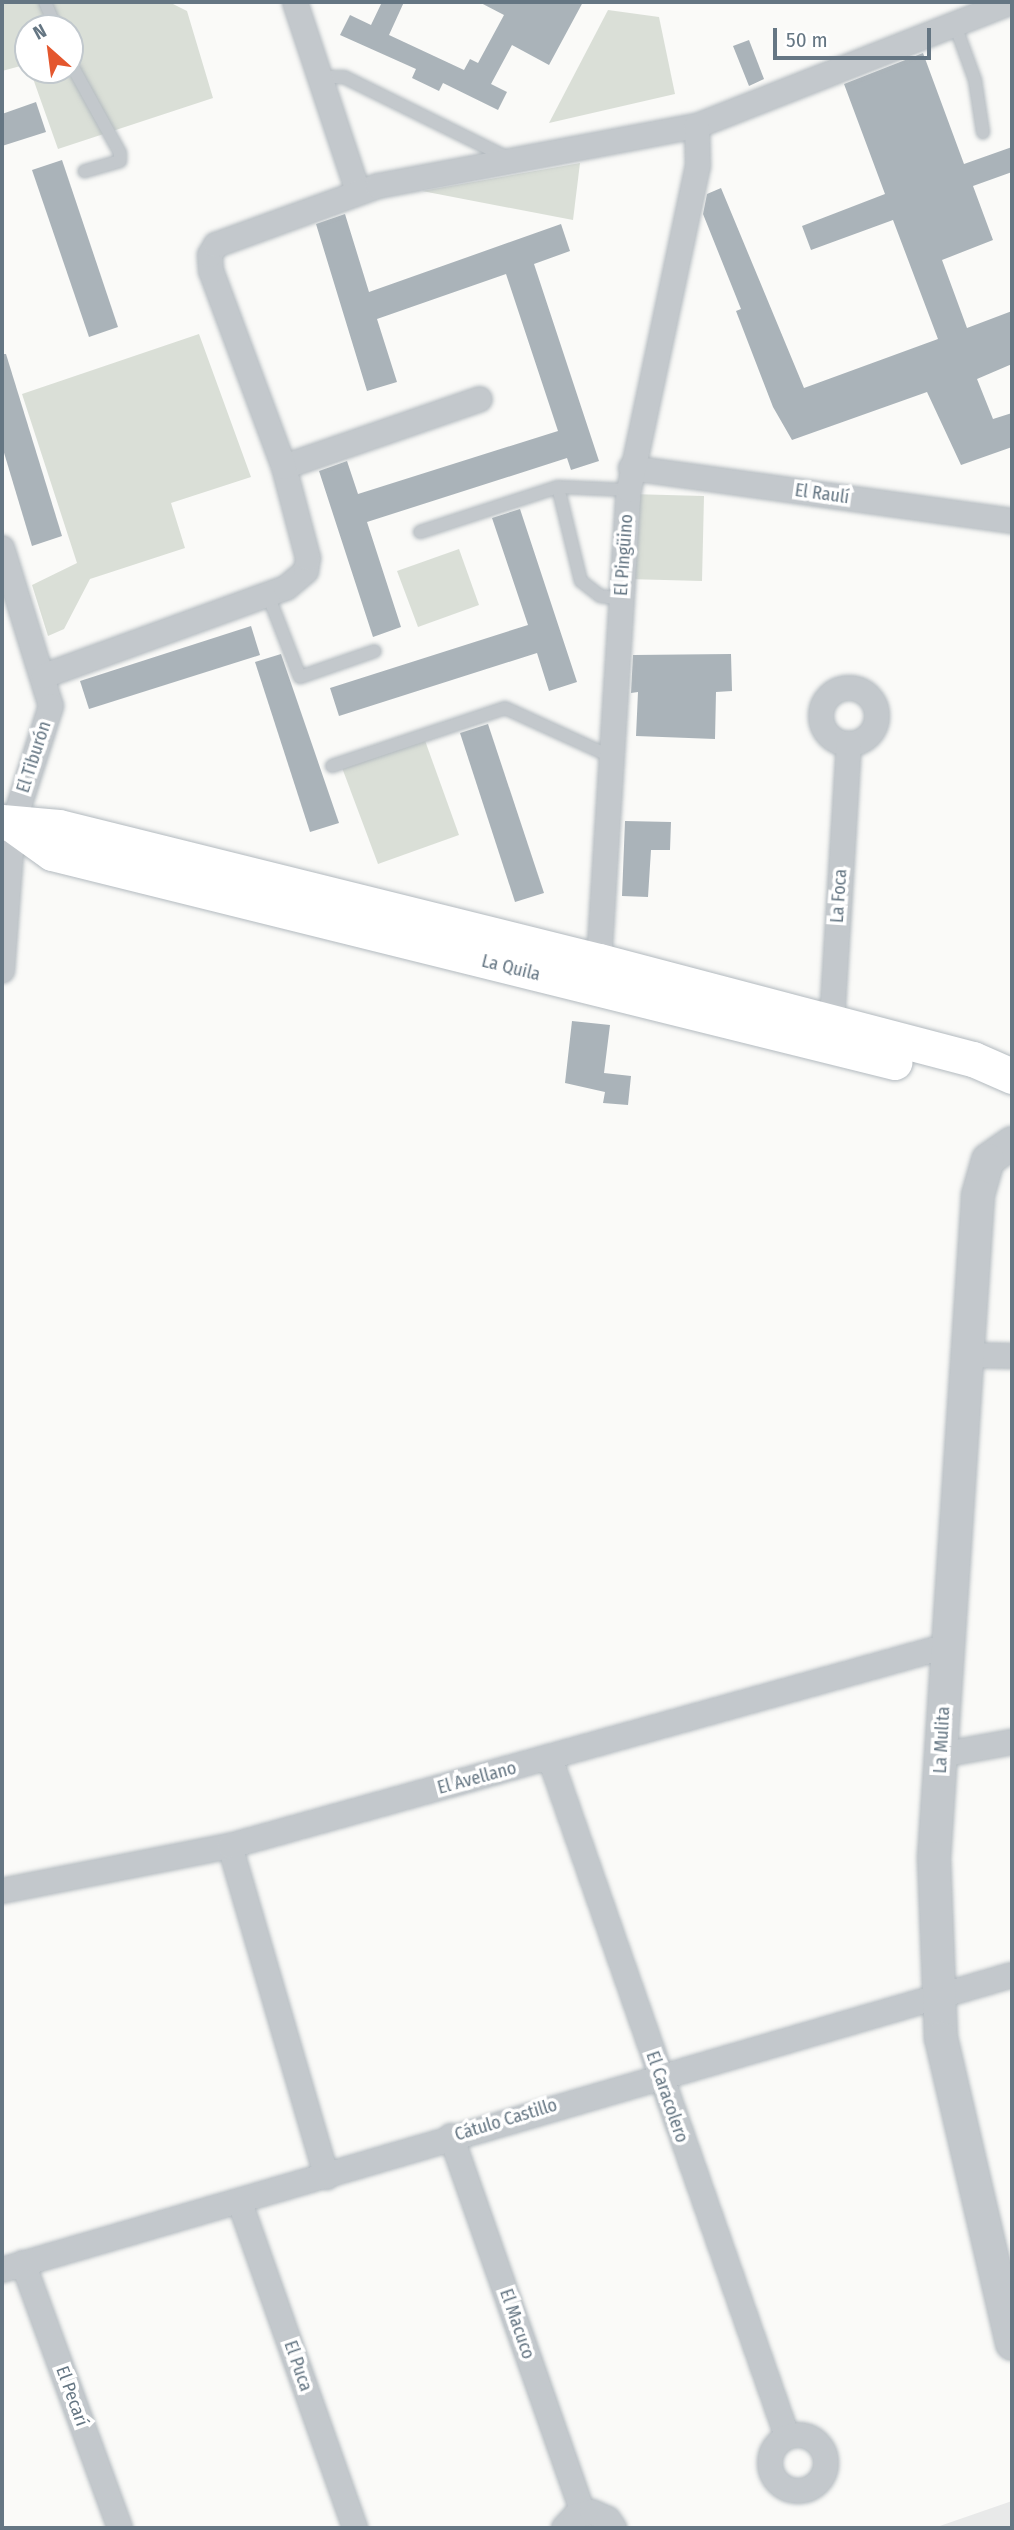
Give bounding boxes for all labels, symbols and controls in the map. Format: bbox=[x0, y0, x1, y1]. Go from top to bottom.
north arrow bbox=[14, 14, 84, 84]
scale bar bbox=[776, 14, 934, 58]
text: N bbox=[29, 19, 50, 45]
text: 50 m bbox=[786, 27, 828, 53]
street label: El Raulí bbox=[794, 480, 850, 508]
street label: El Pingüino bbox=[610, 513, 638, 597]
street label: El Tiburón bbox=[12, 719, 56, 795]
street label: La Foca bbox=[826, 868, 852, 924]
street label: La Quila bbox=[479, 950, 543, 986]
street label: La Mulita bbox=[929, 1706, 955, 1774]
street label: El Avellano bbox=[435, 1757, 519, 1799]
street label: El Caracolero bbox=[641, 2048, 693, 2146]
street label: Cátulo Castillo bbox=[452, 2094, 560, 2146]
street label: El Macuco bbox=[495, 2286, 539, 2362]
street label: El Puca bbox=[279, 2338, 317, 2394]
street label: El Pecarí bbox=[51, 2363, 93, 2429]

